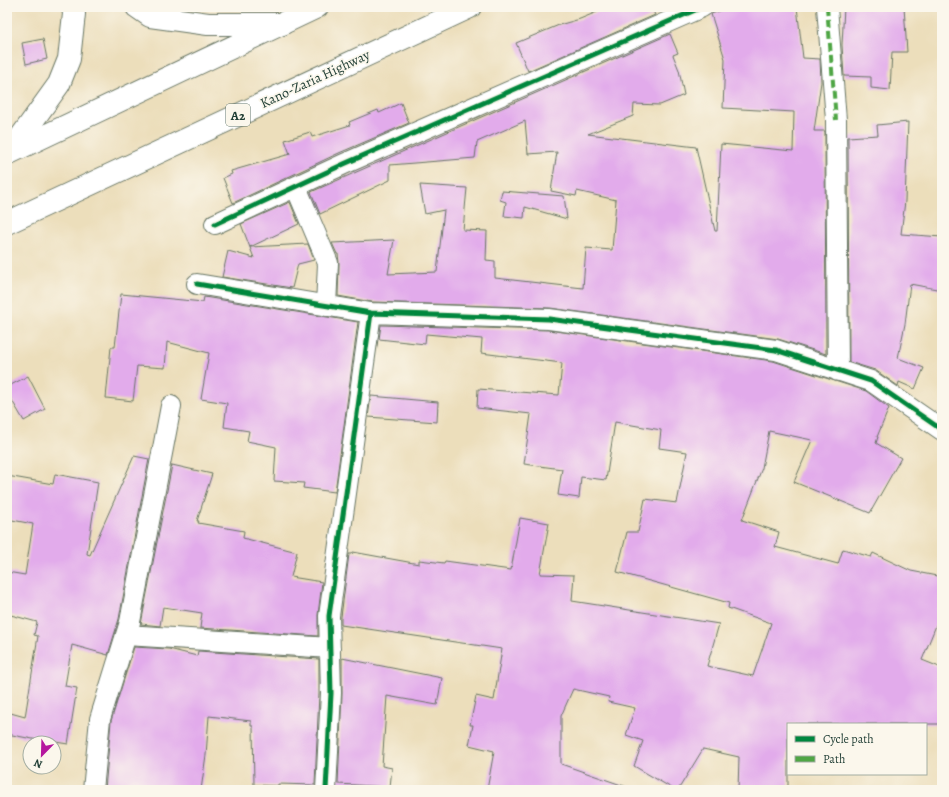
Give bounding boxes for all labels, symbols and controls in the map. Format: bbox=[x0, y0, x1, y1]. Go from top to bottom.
street label: Kano-Zaria Highway bbox=[257, 45, 374, 113]
road number: A2 bbox=[226, 104, 250, 126]
legend bbox=[787, 723, 927, 775]
text: Cycle path bbox=[823, 731, 874, 747]
north arrow bbox=[22, 735, 62, 775]
text: Path bbox=[823, 751, 846, 767]
text: N bbox=[32, 755, 45, 772]

